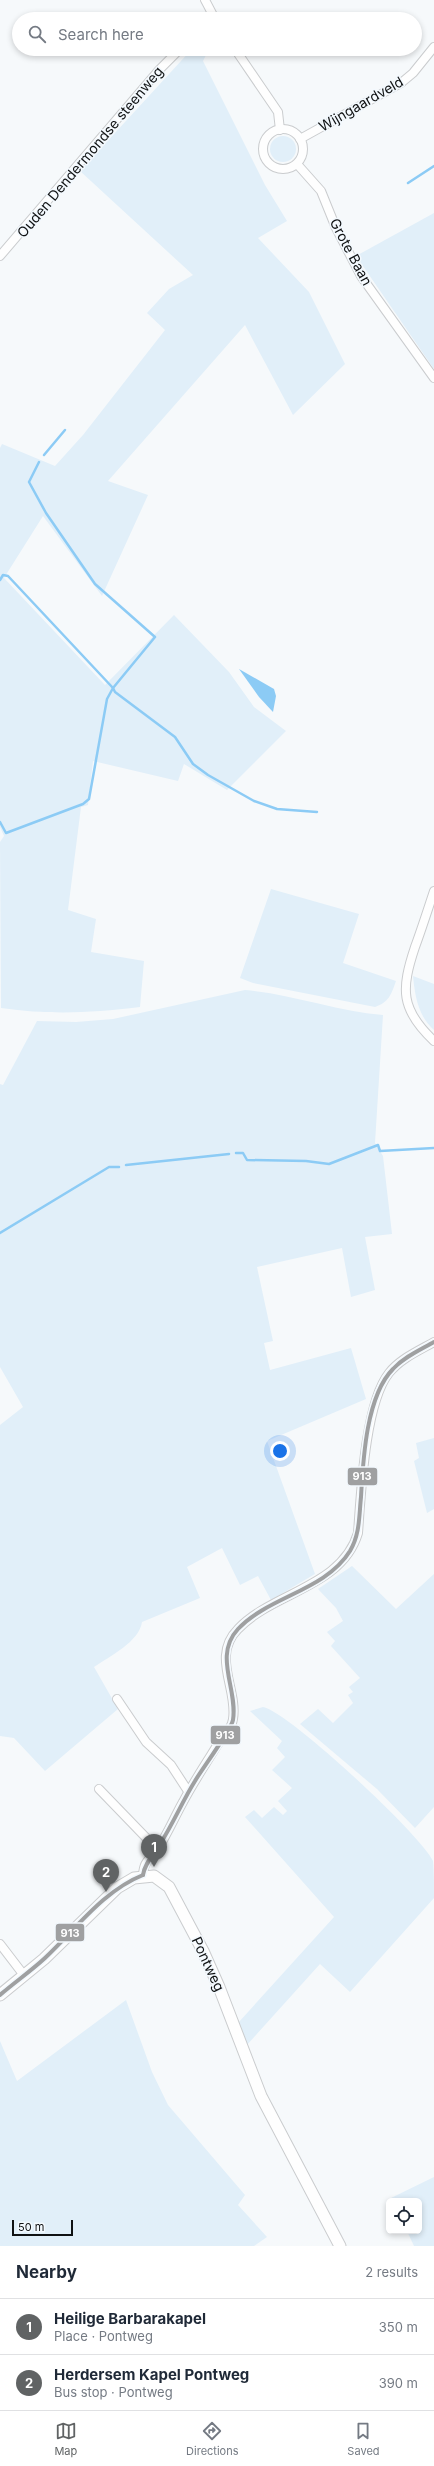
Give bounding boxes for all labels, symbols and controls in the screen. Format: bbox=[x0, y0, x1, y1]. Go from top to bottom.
search box bbox=[12, 12, 422, 56]
icon: search bbox=[26, 23, 48, 45]
text: Search here bbox=[58, 25, 144, 44]
street label: Ouden Dendermondse steenweg bbox=[13, 63, 166, 241]
street label: Wijngaardveld bbox=[316, 73, 406, 135]
street label: Grote Baan bbox=[327, 215, 376, 288]
your location bbox=[270, 1441, 290, 1461]
line badge: 913 bbox=[347, 1467, 378, 1486]
text: 913 bbox=[353, 1469, 372, 1483]
line badge: 913 bbox=[210, 1725, 241, 1745]
text: 913 bbox=[216, 1728, 235, 1742]
pin: 1 bbox=[141, 1834, 167, 1867]
pin: 2 bbox=[93, 1859, 119, 1892]
line badge: 913 bbox=[55, 1923, 85, 1942]
text: 913 bbox=[61, 1926, 80, 1940]
street label: Pontweg bbox=[188, 1934, 228, 1994]
map controls bbox=[386, 2198, 422, 2234]
button: locate bbox=[386, 2198, 422, 2234]
scale bar bbox=[12, 2218, 73, 2237]
text: 50 m bbox=[18, 2220, 44, 2234]
text: Nearby bbox=[16, 2262, 77, 2282]
text: 2 results bbox=[365, 2264, 418, 2280]
text: Heilige Barbarakapel bbox=[54, 2309, 206, 2328]
text: 1 bbox=[26, 2319, 32, 2335]
text: 350 m bbox=[379, 2319, 418, 2335]
text: Place · Pontweg bbox=[54, 2328, 153, 2344]
text: Herdersem Kapel Pontweg bbox=[54, 2365, 249, 2384]
text: 2 bbox=[25, 2375, 33, 2391]
text: 390 m bbox=[379, 2375, 418, 2391]
text: Bus stop · Pontweg bbox=[54, 2384, 173, 2400]
tab: Map bbox=[54, 2420, 77, 2458]
tab: Directions bbox=[186, 2420, 239, 2458]
tab: Saved bbox=[347, 2420, 380, 2458]

